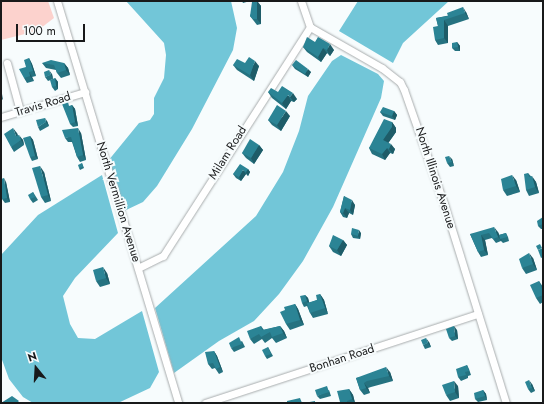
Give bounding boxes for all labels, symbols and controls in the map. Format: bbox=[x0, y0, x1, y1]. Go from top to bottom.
scale bar bbox=[18, 16, 87, 42]
text: 100 m bbox=[23, 22, 56, 40]
street label: Travis Road bbox=[14, 90, 72, 120]
street label: Milam Road bbox=[206, 124, 250, 182]
street label: North Illinois Avenue bbox=[412, 125, 458, 231]
street label: North Vermillion Avenue bbox=[93, 140, 143, 264]
street label: Bonhan Road bbox=[308, 342, 376, 376]
north arrow bbox=[16, 348, 56, 388]
text: N bbox=[26, 348, 39, 366]

